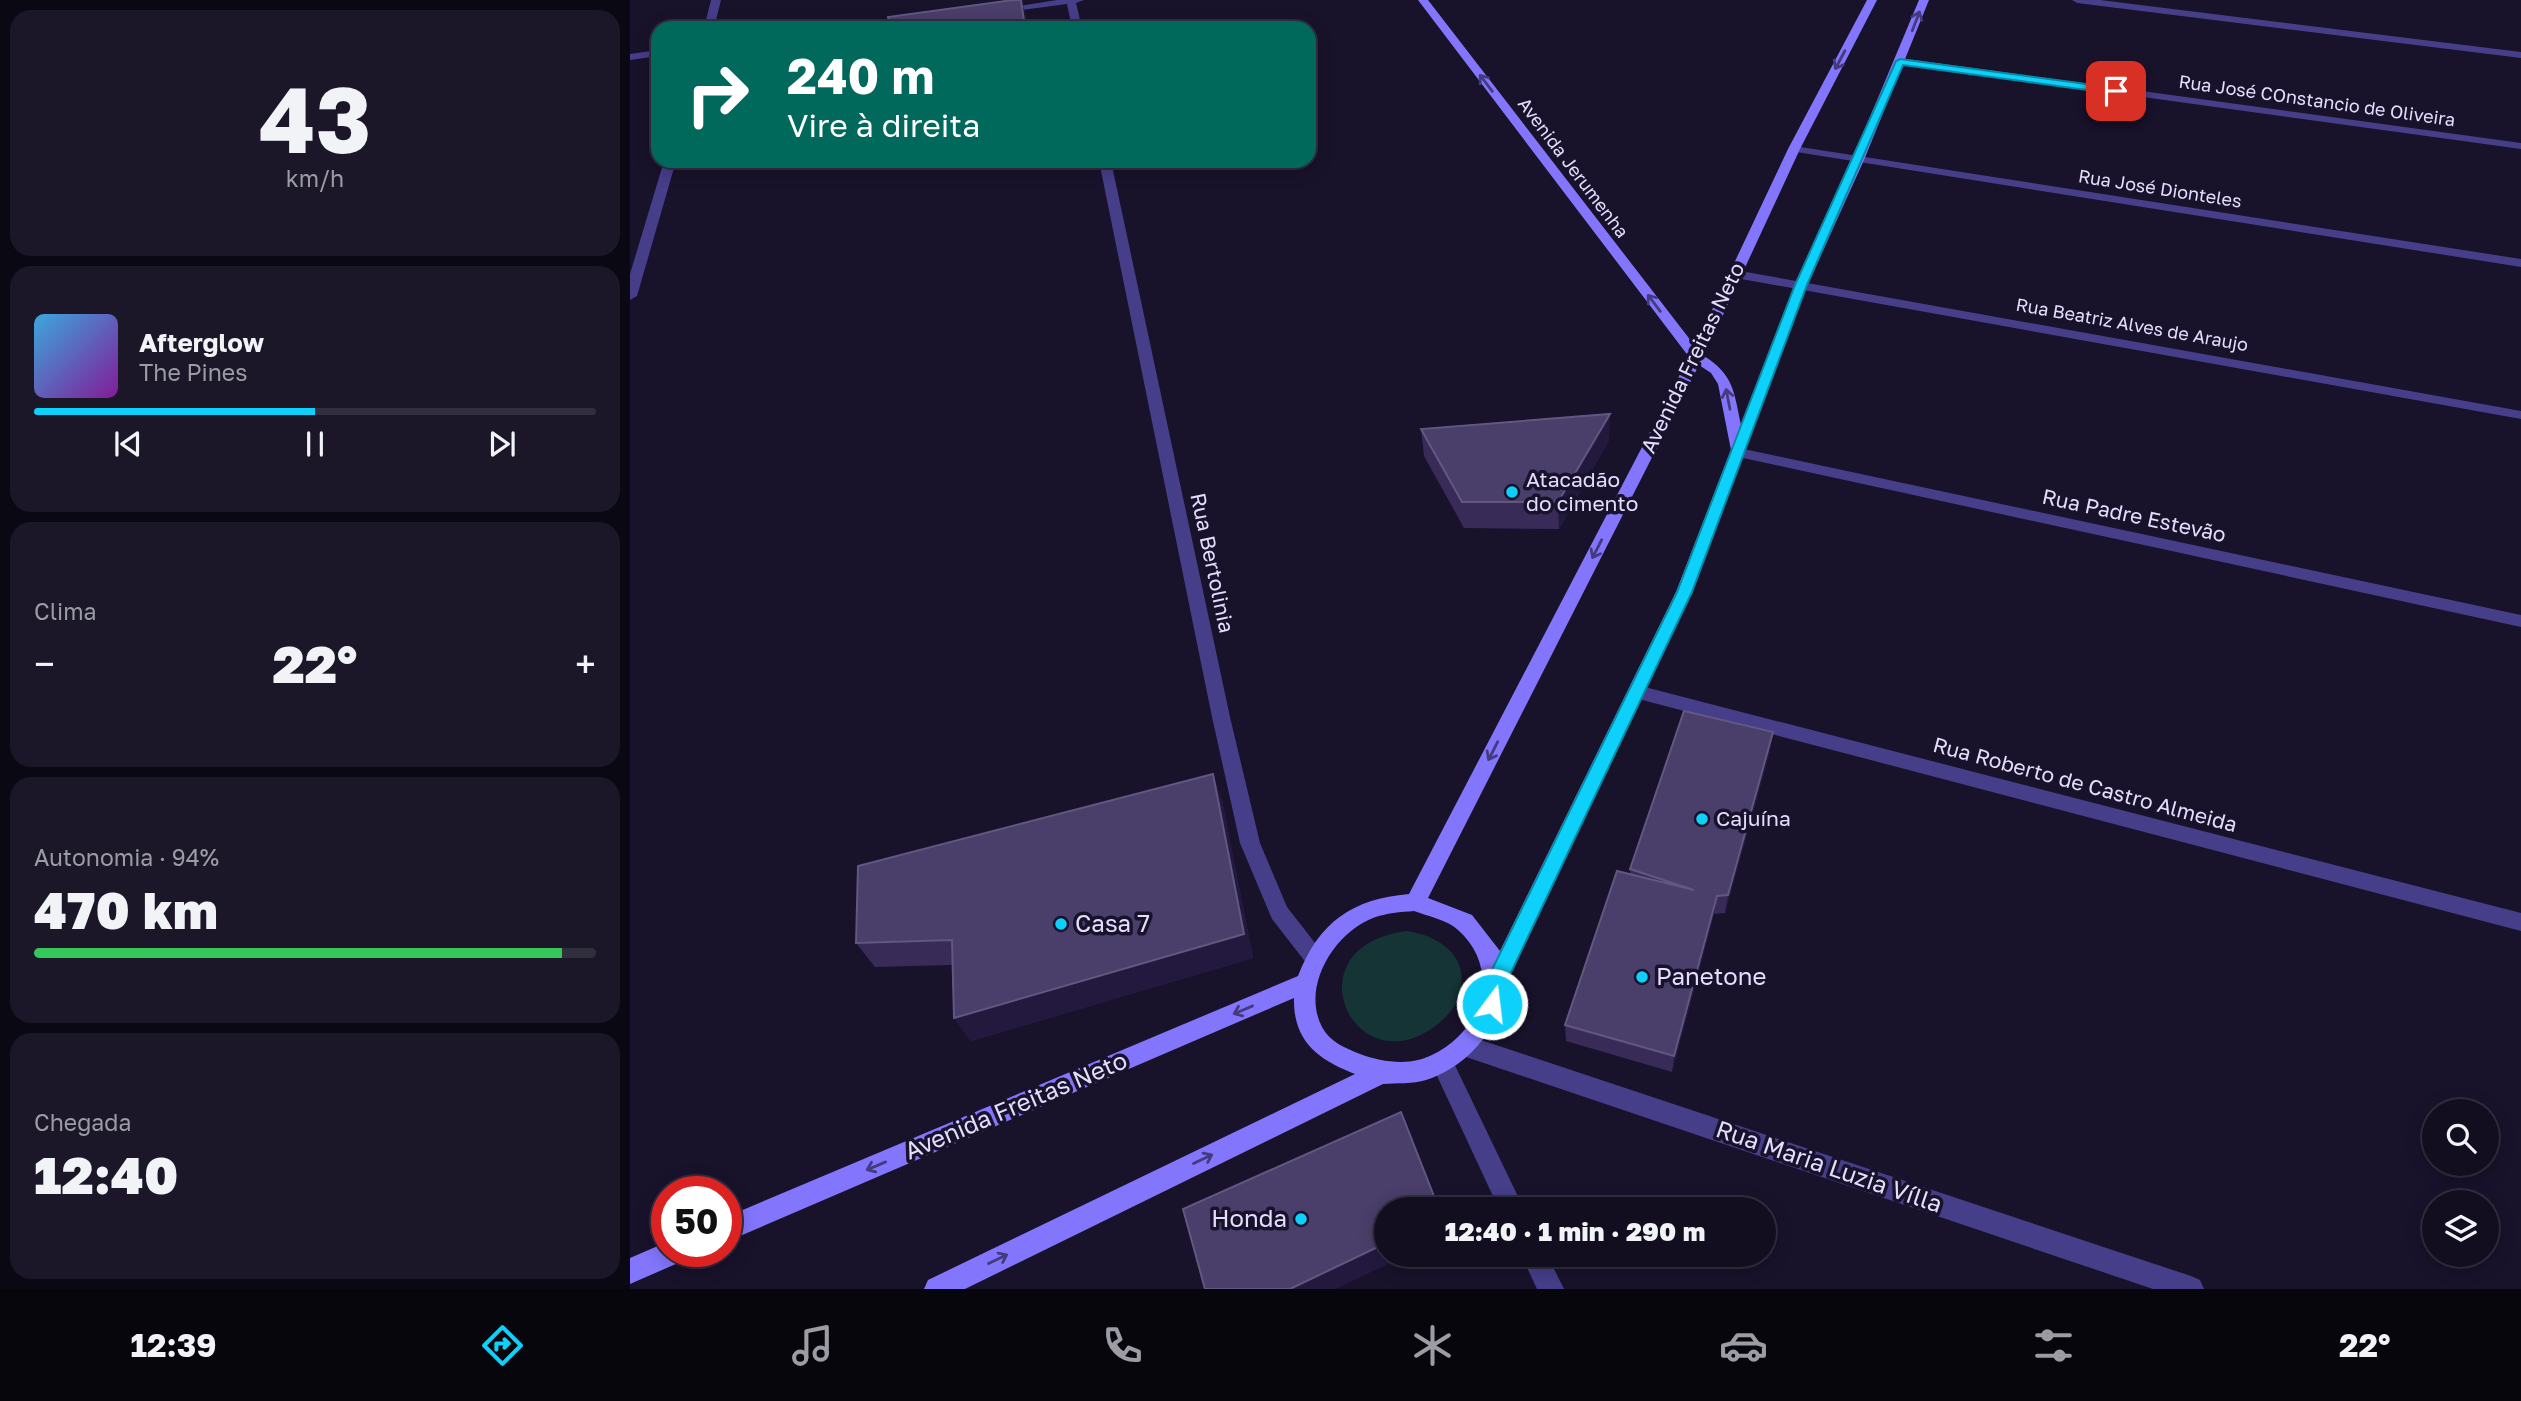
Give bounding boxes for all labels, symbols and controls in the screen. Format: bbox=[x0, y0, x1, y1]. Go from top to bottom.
one-way arrow bbox=[1910, 10, 1923, 32]
text: 240 m bbox=[787, 46, 935, 105]
icon: right bbox=[672, 49, 763, 140]
one-way arrow bbox=[1833, 50, 1847, 70]
pin bbox=[2086, 61, 2146, 121]
text: 43 bbox=[259, 64, 371, 173]
street label: Rua José COnstancio de Oliveira bbox=[2177, 70, 2457, 130]
icon: arrive bbox=[2097, 72, 2135, 110]
one-way arrow bbox=[1479, 74, 1494, 93]
street label: Avenida Jerumenha bbox=[1514, 93, 1634, 242]
text: Vire à direita bbox=[787, 106, 980, 144]
text: km/h bbox=[286, 164, 344, 192]
street label: Rua José Dionteles bbox=[2077, 164, 2243, 212]
street label: Avenida Freitas Neto bbox=[1635, 258, 1750, 457]
street label: Rua Beatriz Alves de Araujo bbox=[2014, 293, 2250, 355]
one-way arrow bbox=[1647, 294, 1662, 313]
text: Afterglow bbox=[139, 327, 264, 358]
text: The Pines bbox=[139, 358, 247, 386]
one-way arrow bbox=[1720, 388, 1734, 411]
icon: previous bbox=[109, 425, 147, 463]
icon: pause bbox=[296, 425, 334, 463]
icon: next bbox=[483, 425, 521, 463]
place label: Atacadão do cimento bbox=[1526, 466, 1638, 516]
street label: Rua Padre Estevão bbox=[2040, 483, 2229, 547]
marker: Atacadão do cimento bbox=[1504, 484, 1520, 500]
street label: Rua Bertolinia bbox=[1185, 490, 1240, 635]
one-way arrow bbox=[1590, 538, 1604, 558]
text: Clima bbox=[34, 597, 97, 625]
text: 22° bbox=[273, 632, 357, 694]
text: − bbox=[34, 641, 55, 686]
text: + bbox=[575, 641, 596, 686]
street label: Rua Roberto de Castro Almeida bbox=[1930, 731, 2240, 837]
one-way arrow bbox=[1485, 740, 1499, 761]
place label: Cajuína bbox=[1716, 805, 1791, 831]
marker: Cajuína bbox=[1694, 811, 1710, 827]
text: Autonomia · 94% bbox=[34, 843, 219, 871]
text: 470 km bbox=[34, 878, 218, 940]
place label: Casa 7 bbox=[1075, 908, 1150, 937]
marker: Casa 7 bbox=[1053, 916, 1069, 932]
place label: Panetone bbox=[1656, 961, 1766, 990]
position arrow bbox=[1455, 967, 1529, 1041]
marker: Panetone bbox=[1634, 969, 1650, 985]
one-way arrow bbox=[1232, 1004, 1254, 1017]
street label: Avenida Freitas Neto bbox=[900, 1045, 1131, 1165]
map controls bbox=[2422, 1099, 2499, 1267]
button: search bbox=[2422, 1099, 2499, 1176]
text: Chegada bbox=[34, 1108, 131, 1136]
street label: Rua Maria Luzia Vílla bbox=[1713, 1113, 1946, 1218]
text: 12:40 bbox=[34, 1143, 178, 1205]
one-way arrow bbox=[1192, 1152, 1213, 1166]
one-way arrow bbox=[865, 1160, 887, 1173]
speed limit sign: 50 bbox=[651, 1176, 742, 1267]
button: layers bbox=[2422, 1190, 2499, 1267]
place label: Honda bbox=[1211, 1203, 1287, 1232]
marker: Honda bbox=[1293, 1211, 1309, 1227]
text: 12:40 · 1 min · 290 m bbox=[1445, 1216, 1705, 1247]
one-way arrow bbox=[987, 1252, 1008, 1265]
icon: directions bbox=[478, 1321, 527, 1370]
icon: music bbox=[788, 1321, 837, 1370]
icon: phone bbox=[1098, 1321, 1147, 1370]
icon: climate bbox=[1408, 1321, 1457, 1370]
icon: car bbox=[1719, 1321, 1768, 1370]
icon: filters bbox=[2029, 1321, 2078, 1370]
text: 12:39 bbox=[131, 1326, 217, 1364]
text: 22° bbox=[2339, 1326, 2390, 1364]

